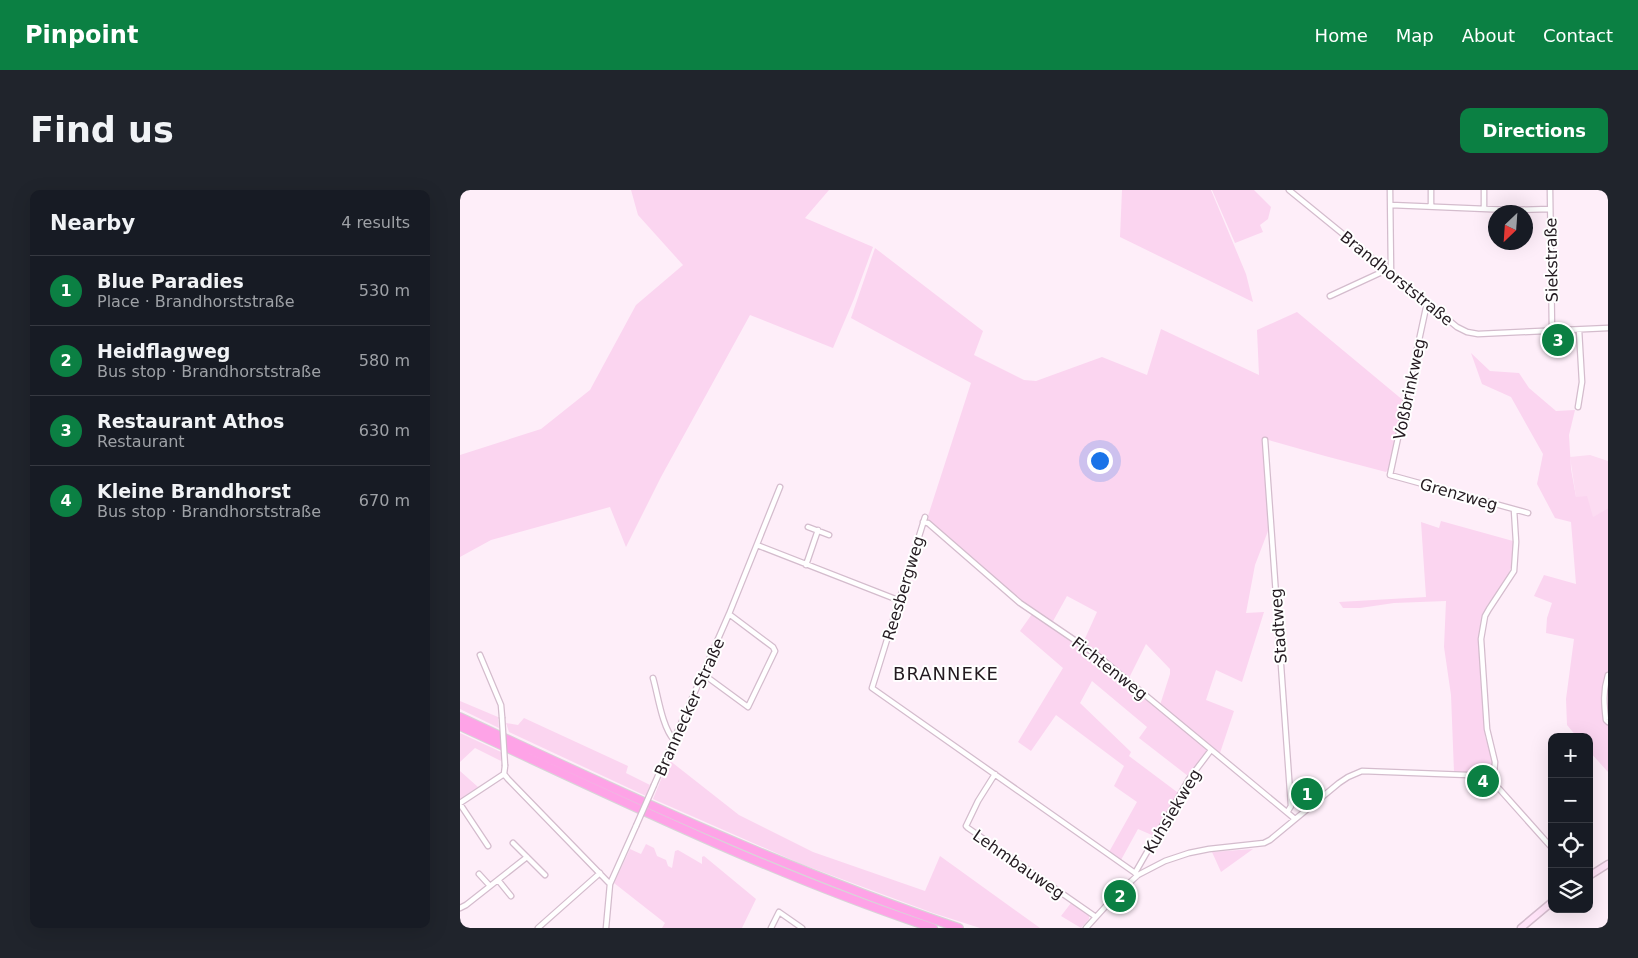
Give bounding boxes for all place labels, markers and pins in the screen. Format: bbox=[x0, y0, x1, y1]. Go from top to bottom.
pin: 3 bbox=[1542, 321, 1574, 359]
pin: 4 bbox=[1467, 762, 1499, 800]
pin: 1 bbox=[1291, 775, 1323, 813]
pin: 2 bbox=[1104, 877, 1136, 915]

